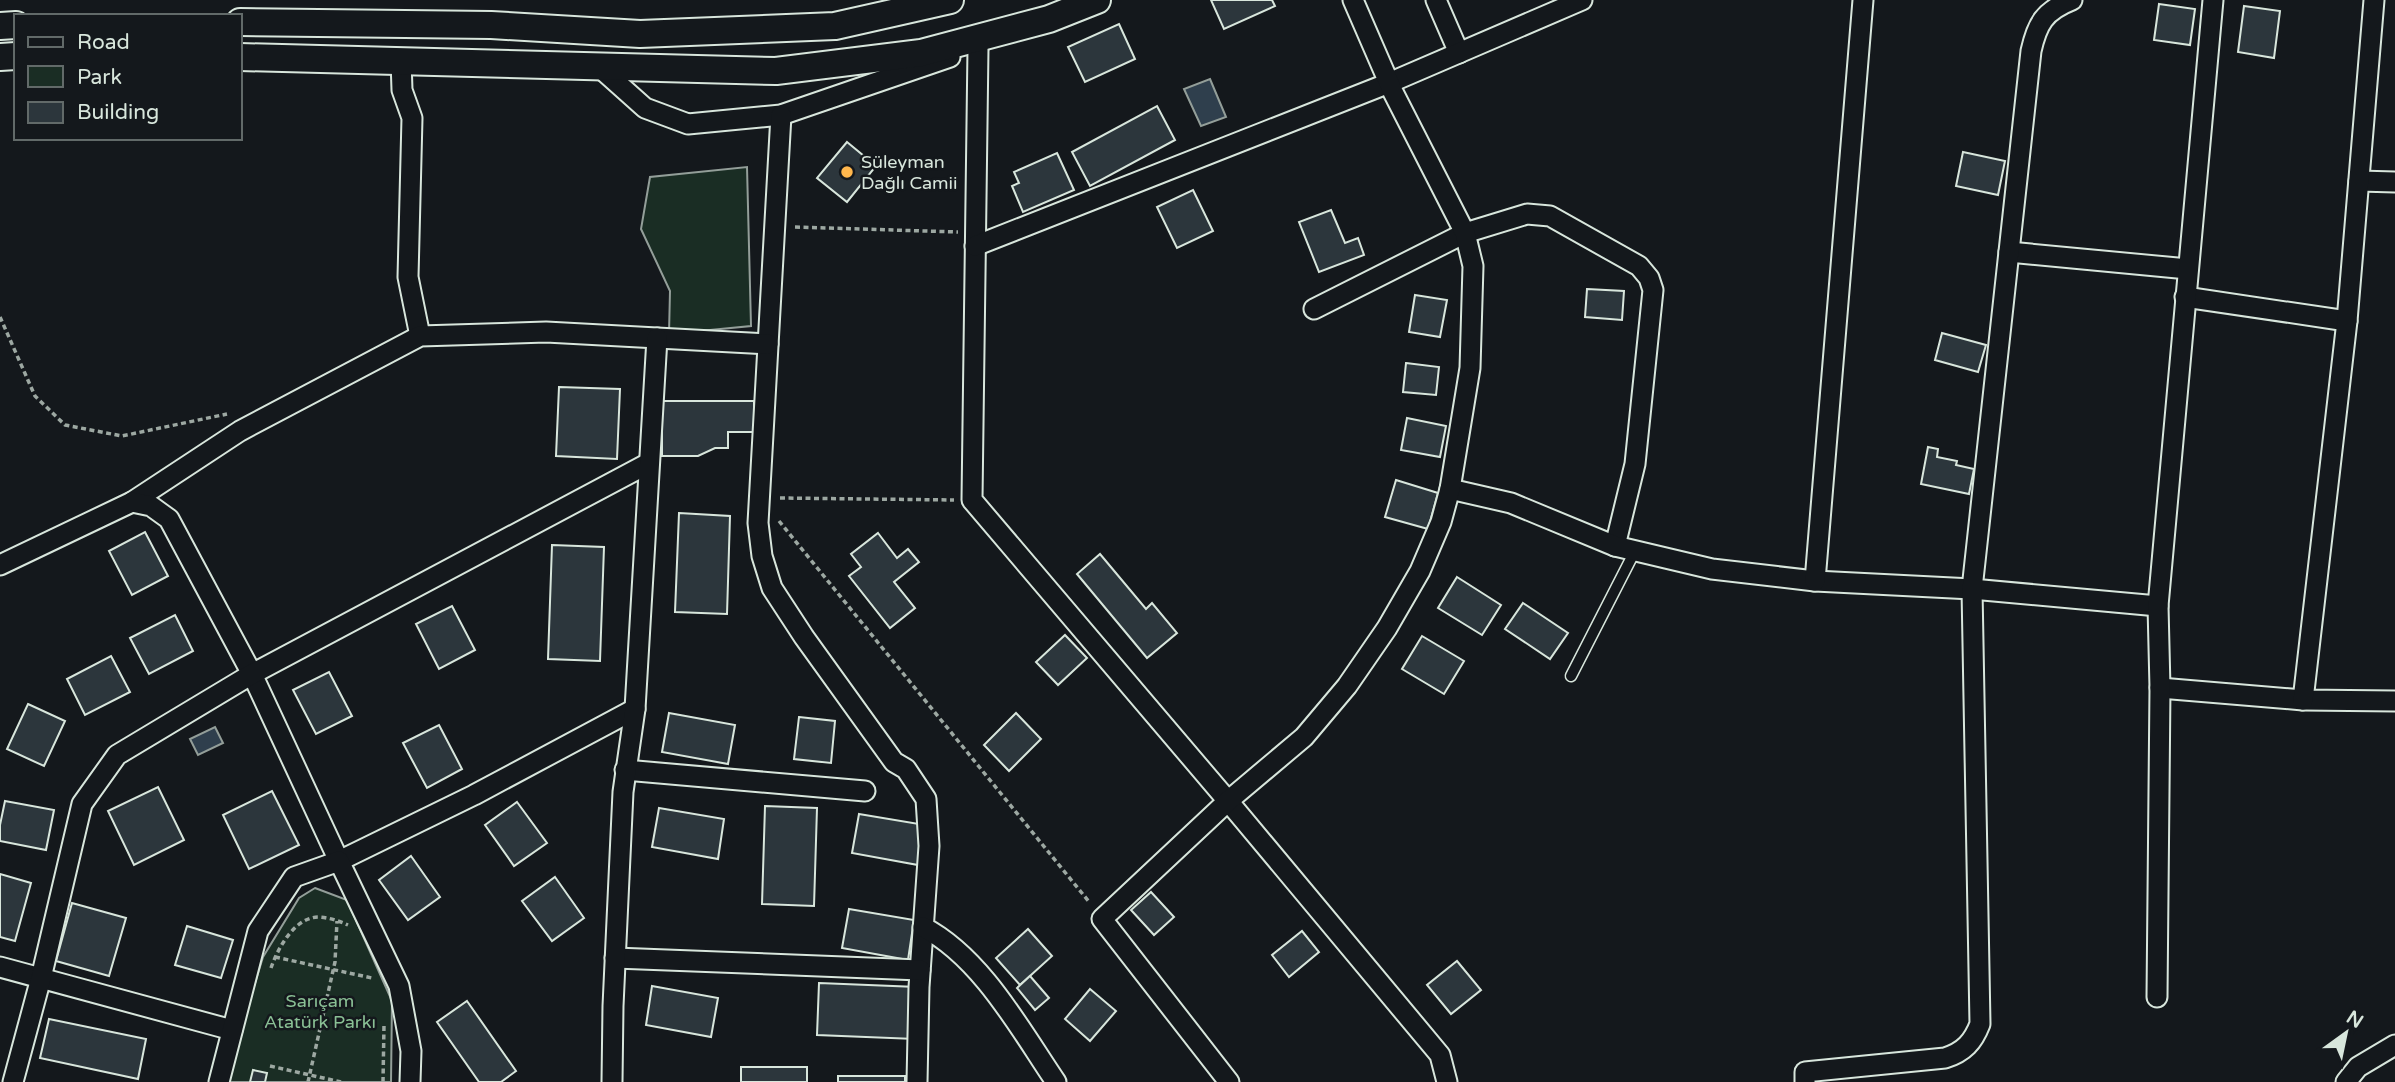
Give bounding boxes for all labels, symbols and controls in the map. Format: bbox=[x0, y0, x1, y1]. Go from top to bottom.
legend bbox=[14, 14, 242, 140]
text: Road bbox=[77, 30, 130, 55]
text: Park bbox=[77, 65, 122, 90]
text: Building bbox=[77, 100, 159, 125]
place label: Süleyman Dağlı Camii bbox=[861, 151, 958, 194]
marker: Süleyman Dağlı Camii bbox=[839, 164, 855, 180]
park label: Sarıçam Atatürk Parkı bbox=[264, 990, 376, 1033]
north arrow bbox=[2311, 998, 2381, 1068]
text: N bbox=[2342, 1006, 2367, 1033]

